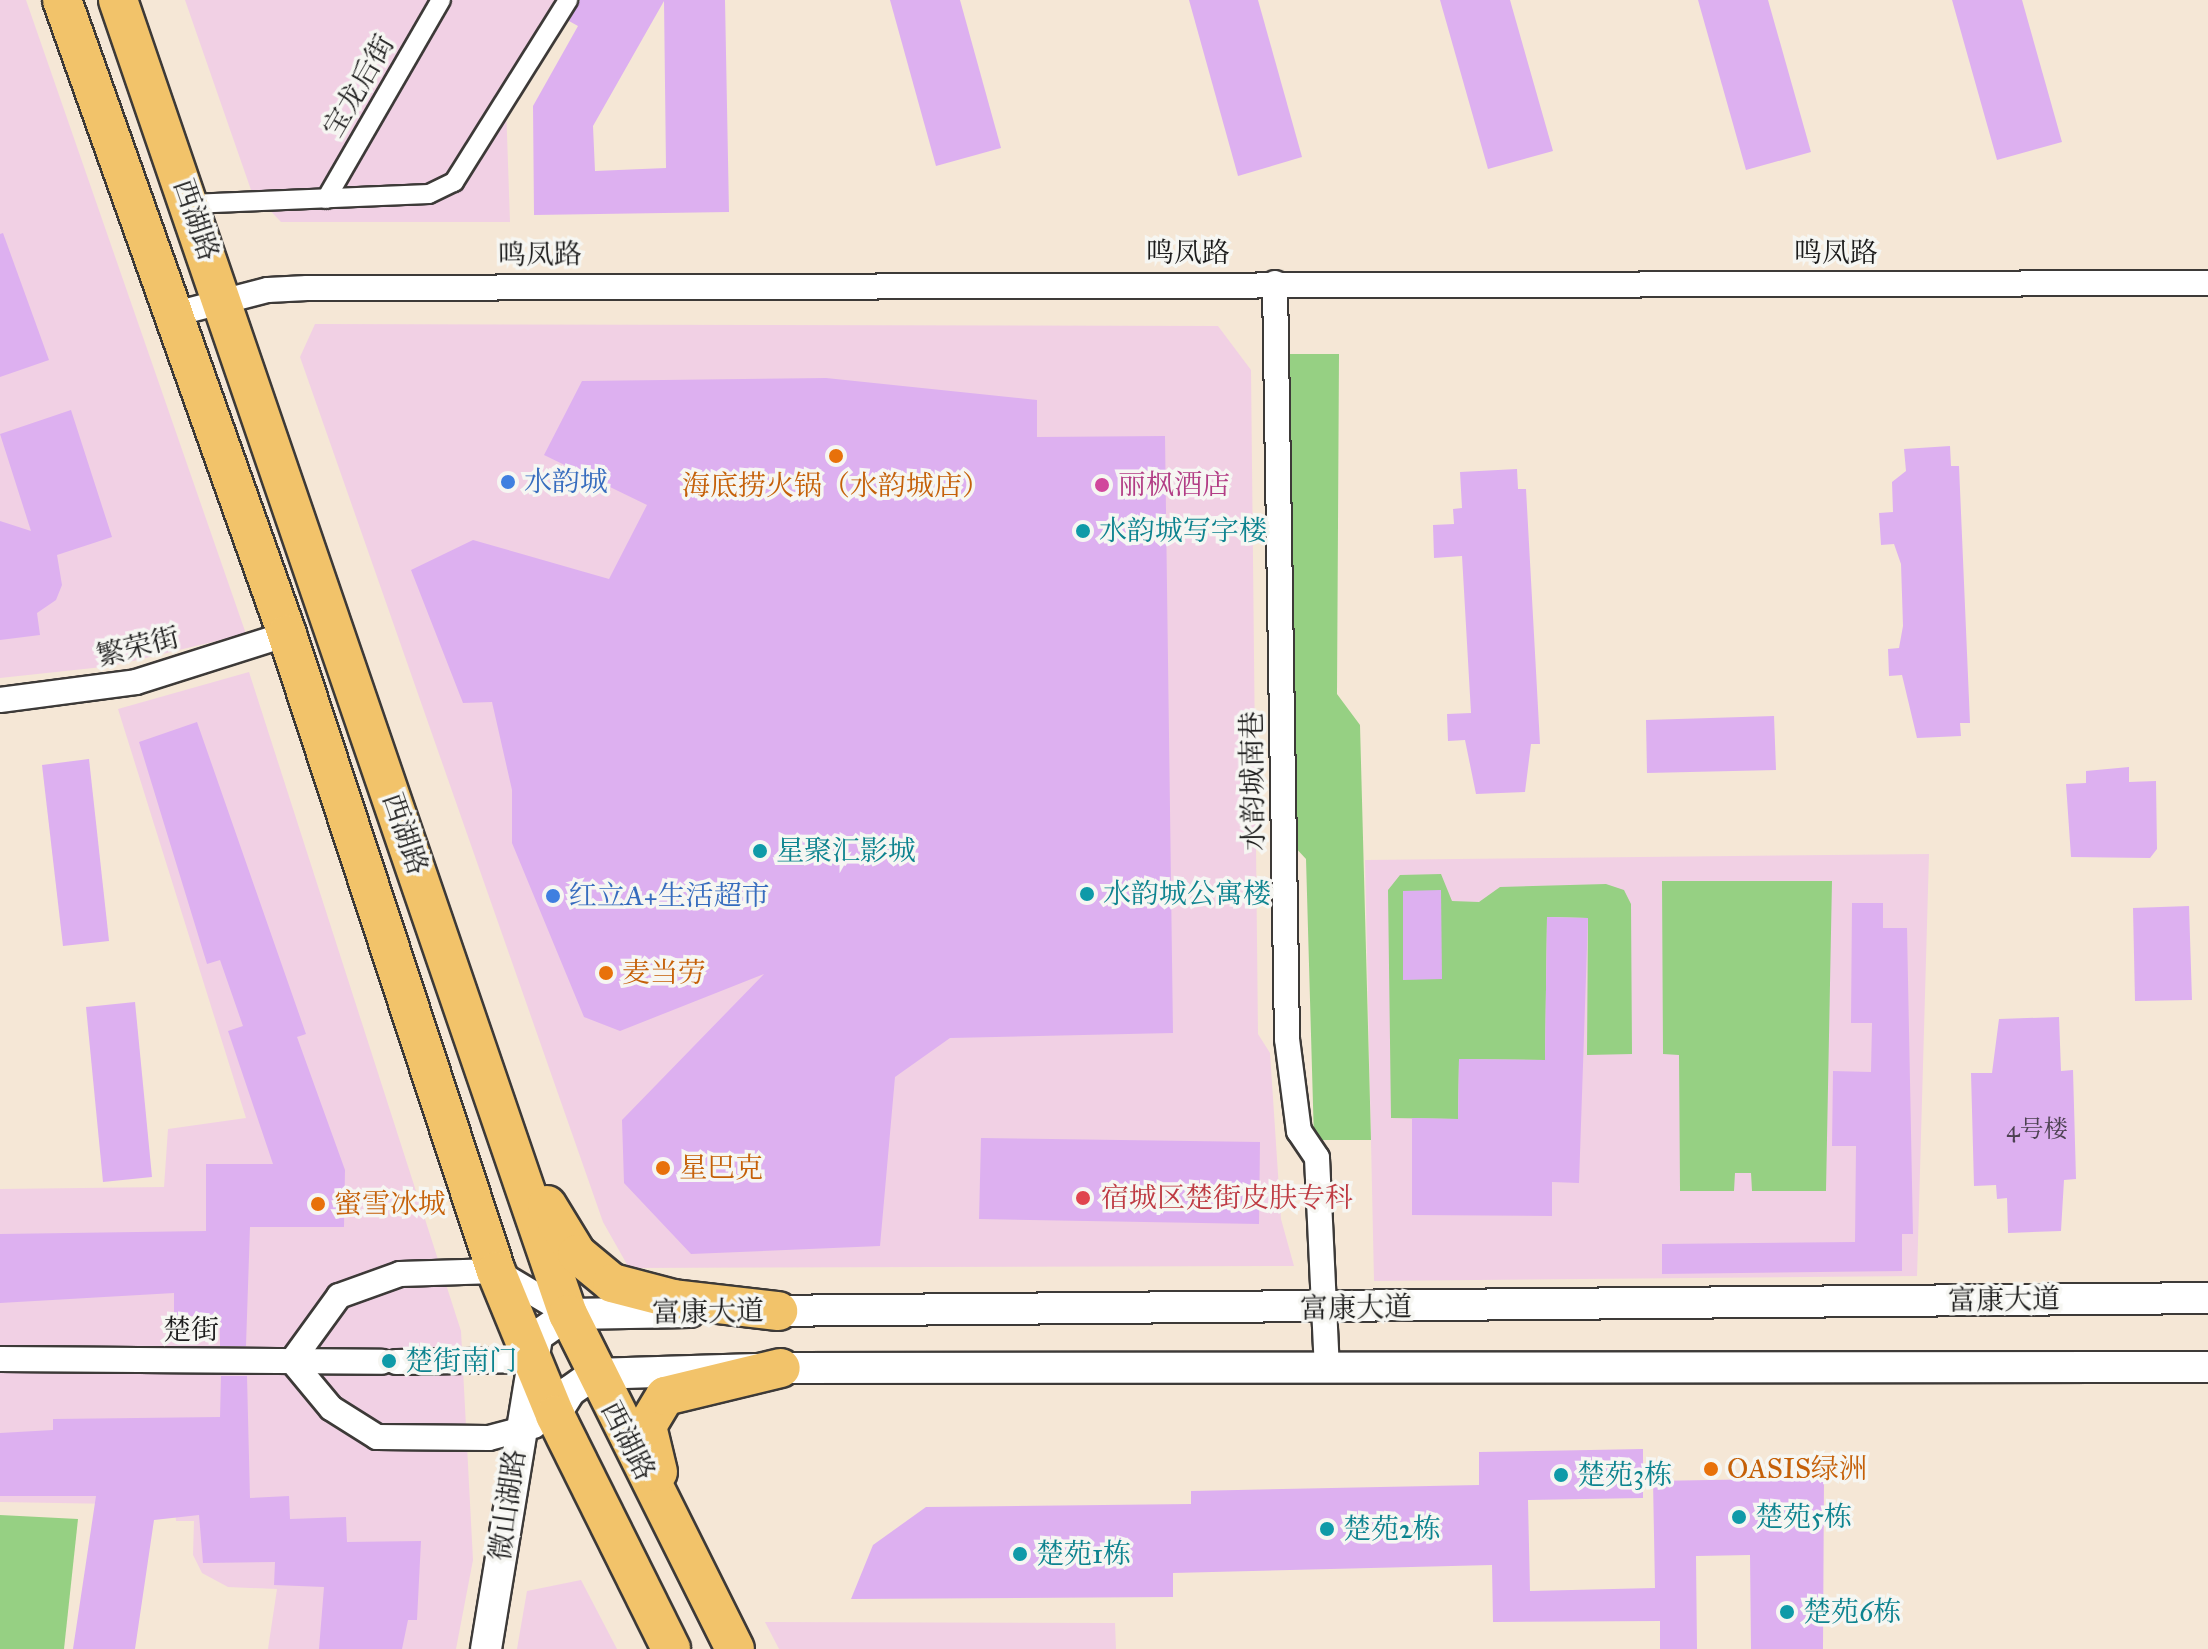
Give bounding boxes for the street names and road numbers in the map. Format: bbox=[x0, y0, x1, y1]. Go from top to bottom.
street label: 宝龙后街 bbox=[316, 29, 402, 143]
street label: 西湖路 bbox=[166, 175, 226, 265]
street label: 鸣凤路 bbox=[1146, 236, 1230, 270]
street label: 鸣凤路 bbox=[1794, 236, 1878, 270]
street label: 鸣凤路 bbox=[498, 237, 582, 273]
street label: 繁荣街 bbox=[93, 621, 183, 673]
street label: 水韵城南巷 bbox=[1235, 711, 1271, 851]
street label: 西湖路 bbox=[375, 789, 435, 879]
street label: 富康大道 bbox=[1948, 1282, 2060, 1318]
street label: 富康大道 bbox=[1300, 1290, 1412, 1326]
street label: 富康大道 bbox=[652, 1294, 764, 1330]
street label: 楚街 bbox=[163, 1313, 219, 1347]
street label: 西湖路 bbox=[594, 1396, 662, 1486]
street label: 微山湖路 bbox=[484, 1447, 532, 1563]

